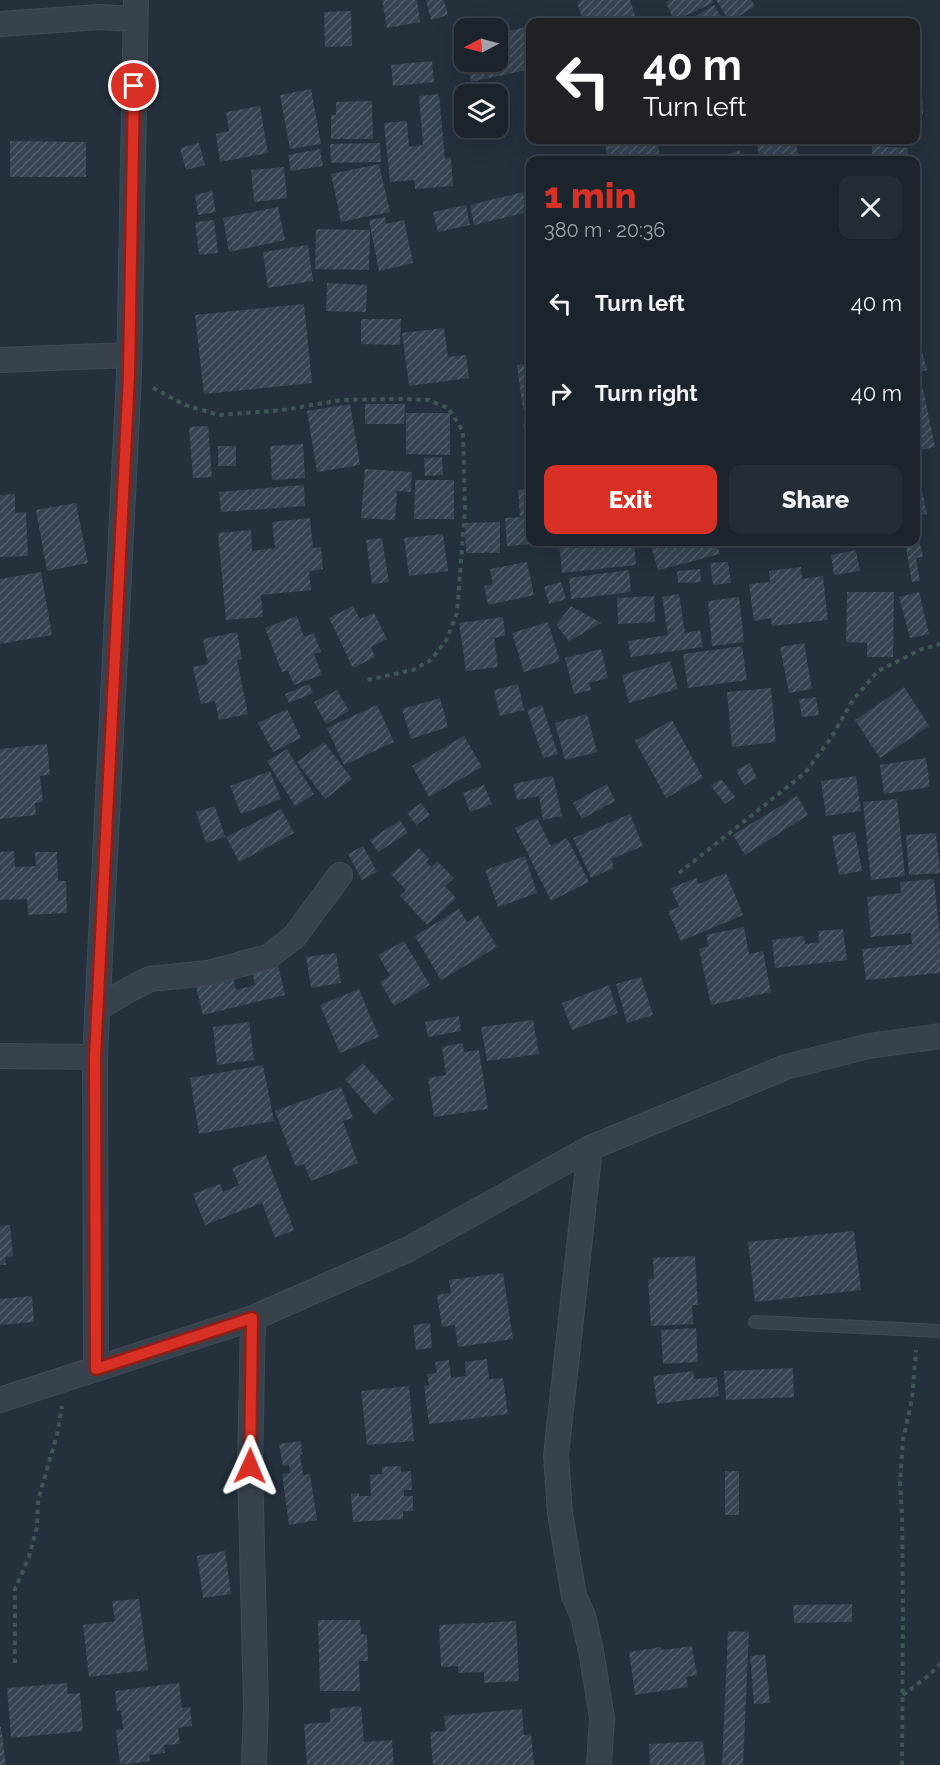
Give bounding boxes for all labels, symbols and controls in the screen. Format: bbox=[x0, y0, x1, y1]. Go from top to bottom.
north arrow bbox=[454, 18, 508, 72]
map controls bbox=[454, 18, 508, 138]
text: 40 m bbox=[643, 41, 742, 90]
icon: left bbox=[544, 42, 622, 120]
pin bbox=[108, 60, 159, 111]
icon: arrive bbox=[117, 69, 150, 102]
button: layers bbox=[454, 84, 508, 138]
text: Turn left bbox=[643, 91, 746, 122]
text: 1 min bbox=[544, 174, 636, 216]
button: close bbox=[839, 176, 902, 239]
text: 380 m · 20:36 bbox=[544, 218, 665, 242]
icon: left bbox=[544, 287, 577, 320]
text: Turn left bbox=[595, 290, 685, 316]
text: 40 m bbox=[851, 290, 902, 316]
icon: right bbox=[544, 377, 577, 410]
text: Turn right bbox=[595, 380, 698, 406]
text: 40 m bbox=[851, 380, 902, 406]
button: Exit bbox=[544, 465, 717, 534]
button: Share bbox=[729, 465, 902, 534]
position arrow bbox=[218, 1434, 282, 1498]

